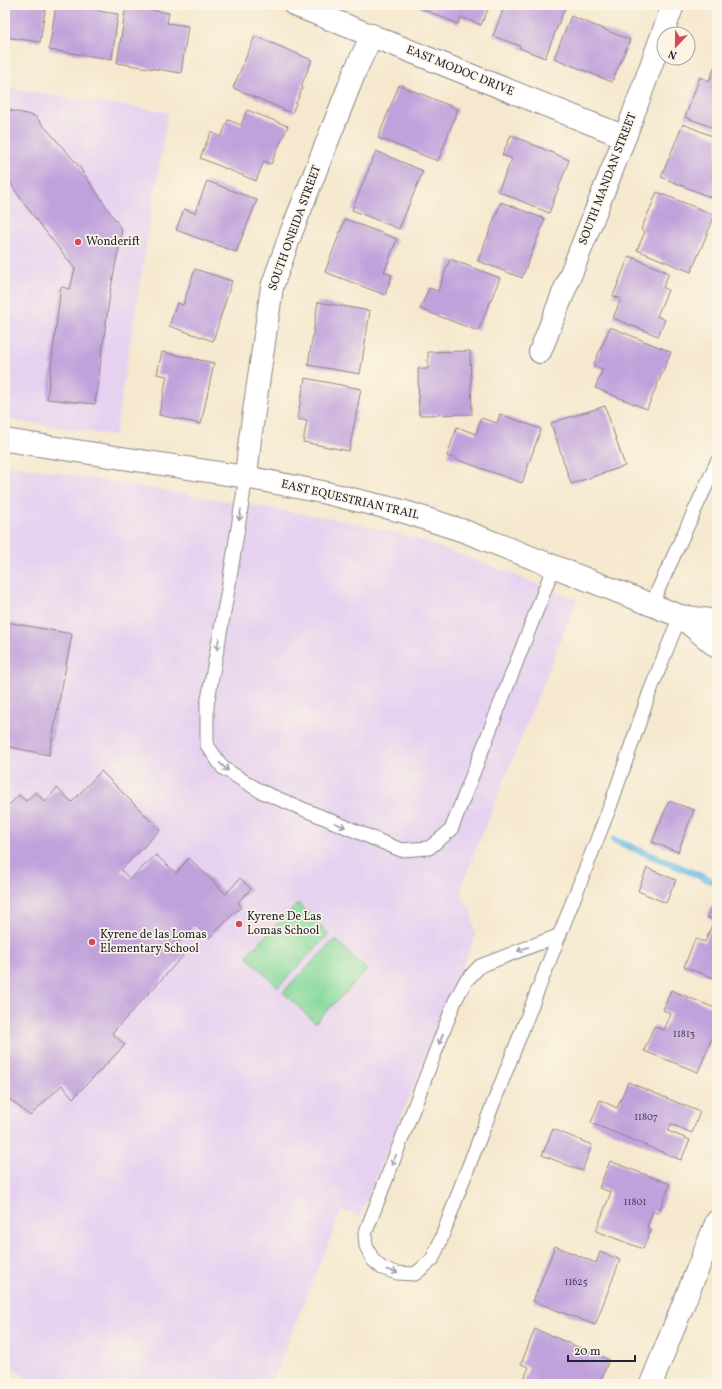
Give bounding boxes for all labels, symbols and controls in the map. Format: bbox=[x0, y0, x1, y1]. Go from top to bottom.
north arrow bbox=[656, 26, 696, 66]
street label: EAST MODOC DRIVE bbox=[404, 42, 516, 100]
text: N bbox=[666, 45, 679, 62]
street label: SOUTH MANDAN STREET bbox=[575, 110, 641, 248]
street label: SOUTH ONEIDA STREET bbox=[265, 163, 325, 293]
place label: Wonderift bbox=[86, 234, 140, 250]
marker: Wonderift bbox=[73, 237, 83, 247]
street label: EAST EQUESTRIAN TRAIL bbox=[279, 476, 421, 524]
one-way arrow bbox=[236, 508, 244, 521]
one-way arrow bbox=[214, 637, 222, 650]
one-way arrow bbox=[219, 762, 229, 771]
one-way arrow bbox=[333, 821, 345, 829]
place label: Kyrene De Las Lomas School bbox=[247, 909, 321, 939]
marker: Kyrene De Las Lomas School bbox=[234, 919, 244, 929]
place label: Kyrene de las Lomas Elementary School bbox=[100, 927, 207, 957]
marker: Kyrene de las Lomas Elementary School bbox=[87, 937, 97, 947]
one-way arrow bbox=[518, 946, 530, 954]
house number: 11813 bbox=[673, 1027, 695, 1041]
one-way arrow bbox=[436, 1032, 444, 1044]
house number: 11807 bbox=[634, 1110, 658, 1124]
one-way arrow bbox=[389, 1153, 397, 1165]
house number: 11801 bbox=[624, 1195, 646, 1209]
one-way arrow bbox=[385, 1268, 398, 1276]
house number: 11625 bbox=[565, 1275, 588, 1289]
scale bar bbox=[568, 1337, 635, 1363]
text: 20 m bbox=[574, 1344, 601, 1360]

